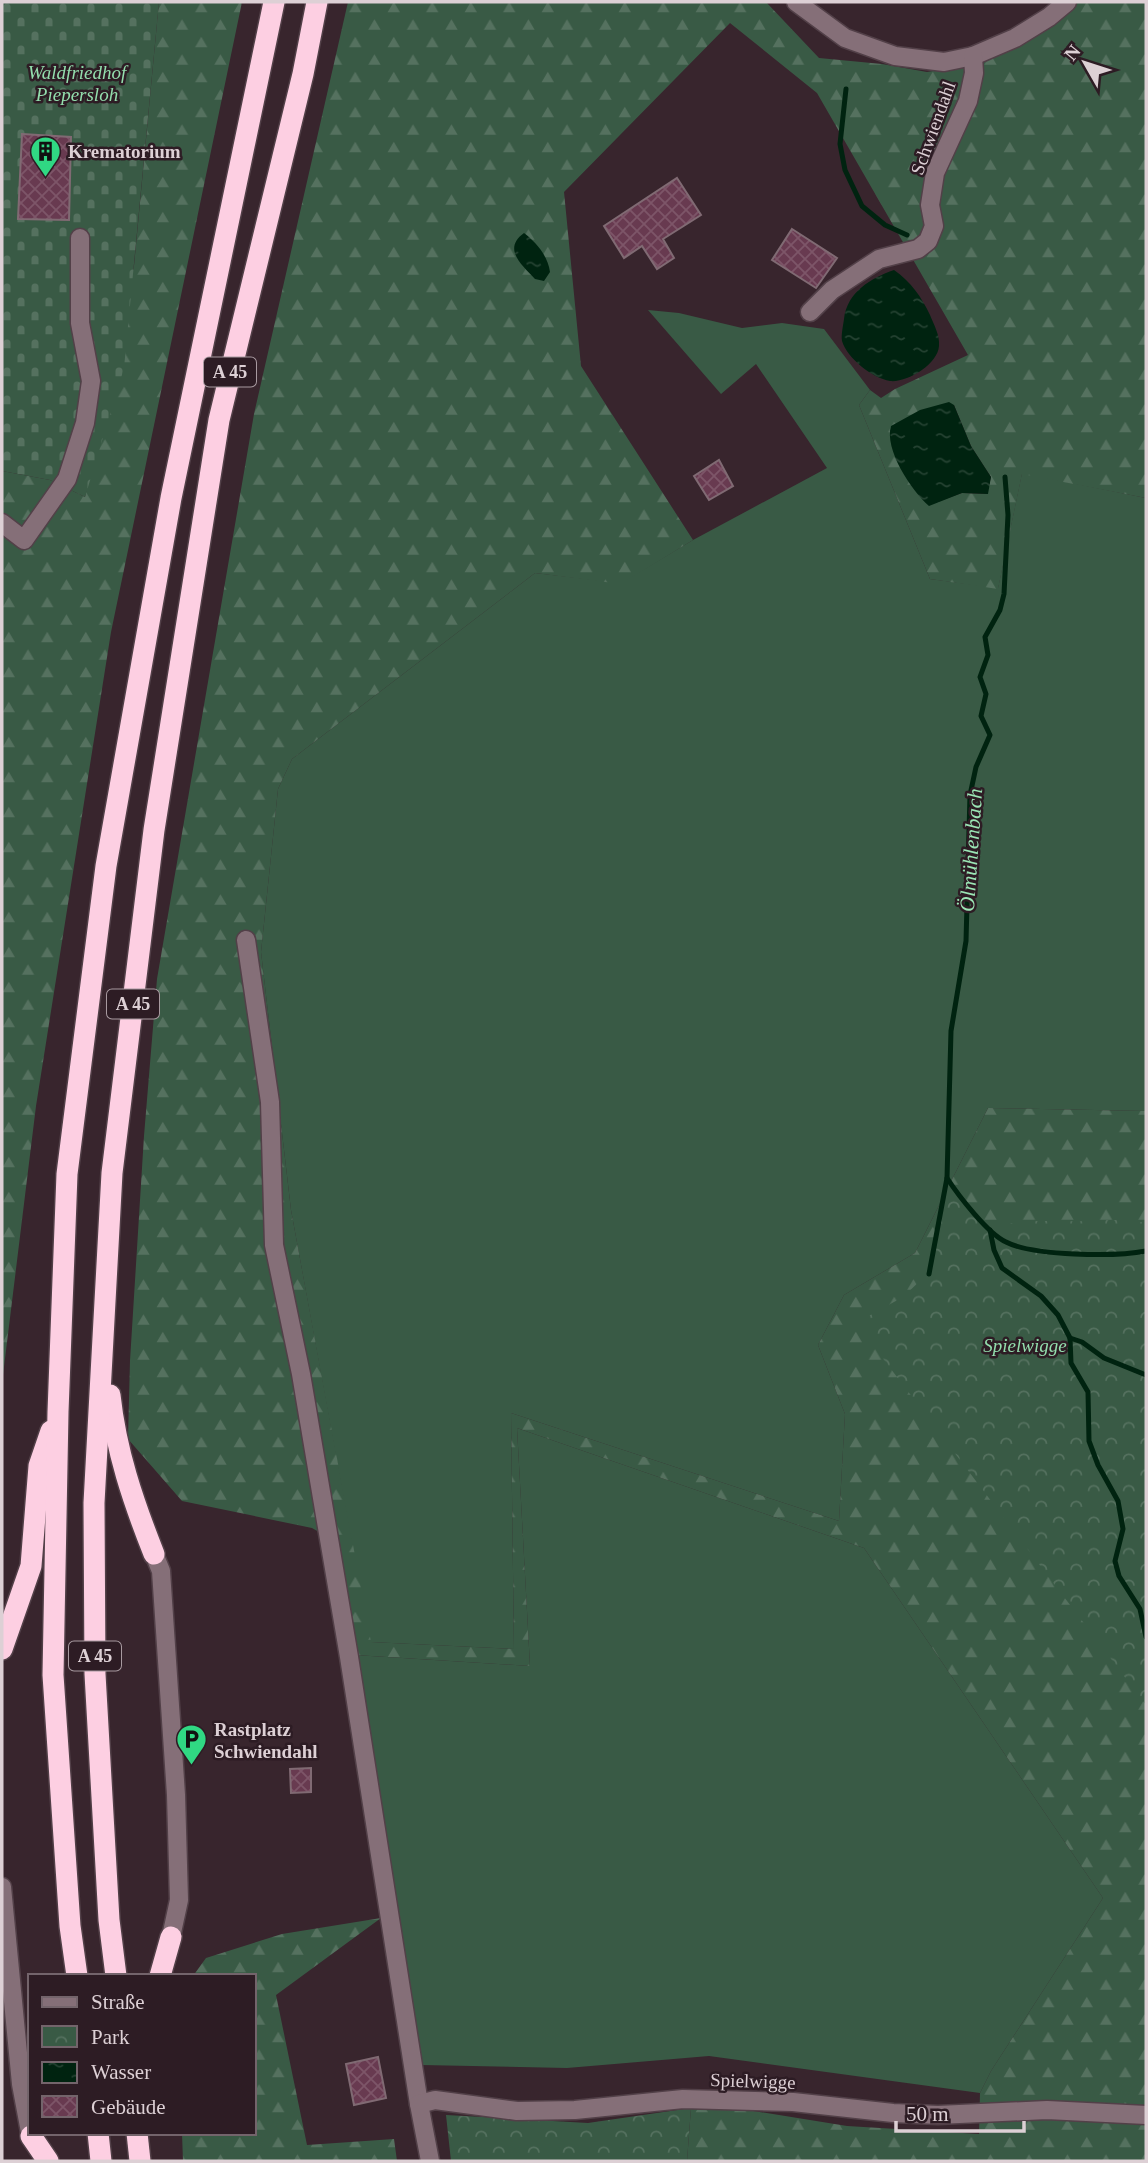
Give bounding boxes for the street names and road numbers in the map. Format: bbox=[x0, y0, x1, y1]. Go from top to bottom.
street label: Schwiendahl bbox=[906, 78, 960, 178]
road number: A 45 bbox=[204, 358, 256, 386]
road number: A 45 bbox=[107, 989, 159, 1018]
road number: A 45 bbox=[69, 1642, 121, 1671]
street label: Spielwigge bbox=[710, 2069, 796, 2093]

